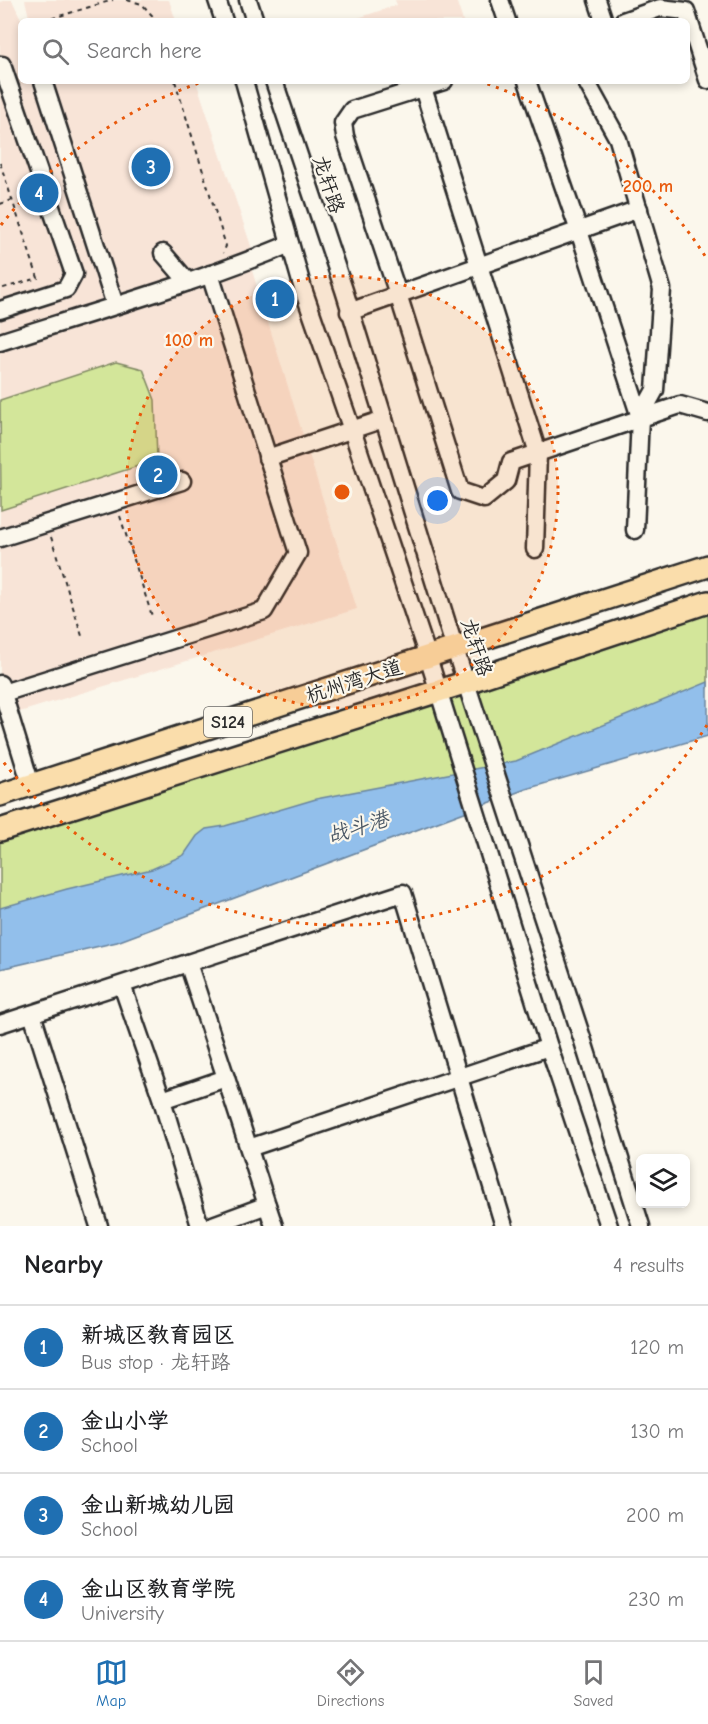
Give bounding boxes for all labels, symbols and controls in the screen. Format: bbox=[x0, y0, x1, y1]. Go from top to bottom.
search box bbox=[18, 18, 690, 84]
icon: search bbox=[39, 35, 72, 68]
text: Search here bbox=[87, 38, 202, 64]
pin: 3 bbox=[132, 144, 170, 190]
street label: 龙轩路 bbox=[308, 152, 349, 217]
pin: 4 bbox=[20, 170, 58, 216]
text: 200 m bbox=[623, 176, 673, 197]
pin: 1 bbox=[256, 276, 294, 322]
text: 100 m bbox=[165, 330, 213, 351]
pin: 2 bbox=[138, 452, 178, 498]
centre of rings bbox=[332, 482, 352, 502]
your location bbox=[423, 486, 452, 515]
street label: 龙轩路 bbox=[456, 615, 497, 680]
street label: 杭州湾大道 bbox=[303, 655, 405, 708]
road number: S124 bbox=[204, 707, 252, 737]
water label: 战斗港 bbox=[324, 806, 394, 848]
map controls bbox=[636, 1154, 690, 1208]
button: layers bbox=[636, 1154, 690, 1208]
text: Nearby bbox=[24, 1250, 103, 1280]
text: 4 results bbox=[613, 1254, 684, 1277]
text: 新城区教育园区 bbox=[81, 1322, 235, 1348]
text: 1 bbox=[40, 1336, 47, 1359]
text: 120 m bbox=[630, 1336, 684, 1359]
text: Bus stop · 龙轩路 bbox=[81, 1351, 230, 1374]
text: 金山小学 bbox=[81, 1408, 169, 1434]
text: 2 bbox=[39, 1420, 48, 1443]
text: 130 m bbox=[631, 1420, 684, 1443]
text: School bbox=[81, 1434, 138, 1457]
text: 金山新城幼儿园 bbox=[81, 1492, 235, 1518]
text: 3 bbox=[39, 1504, 48, 1527]
text: 200 m bbox=[626, 1504, 684, 1527]
text: School bbox=[81, 1518, 138, 1541]
text: 金山区教育学院 bbox=[81, 1576, 235, 1602]
text: 4 bbox=[39, 1588, 48, 1611]
text: 230 m bbox=[628, 1588, 684, 1611]
text: University bbox=[81, 1602, 164, 1625]
tab: Map bbox=[95, 1656, 128, 1710]
tab: Directions bbox=[317, 1656, 384, 1710]
tab: Saved bbox=[573, 1656, 613, 1710]

